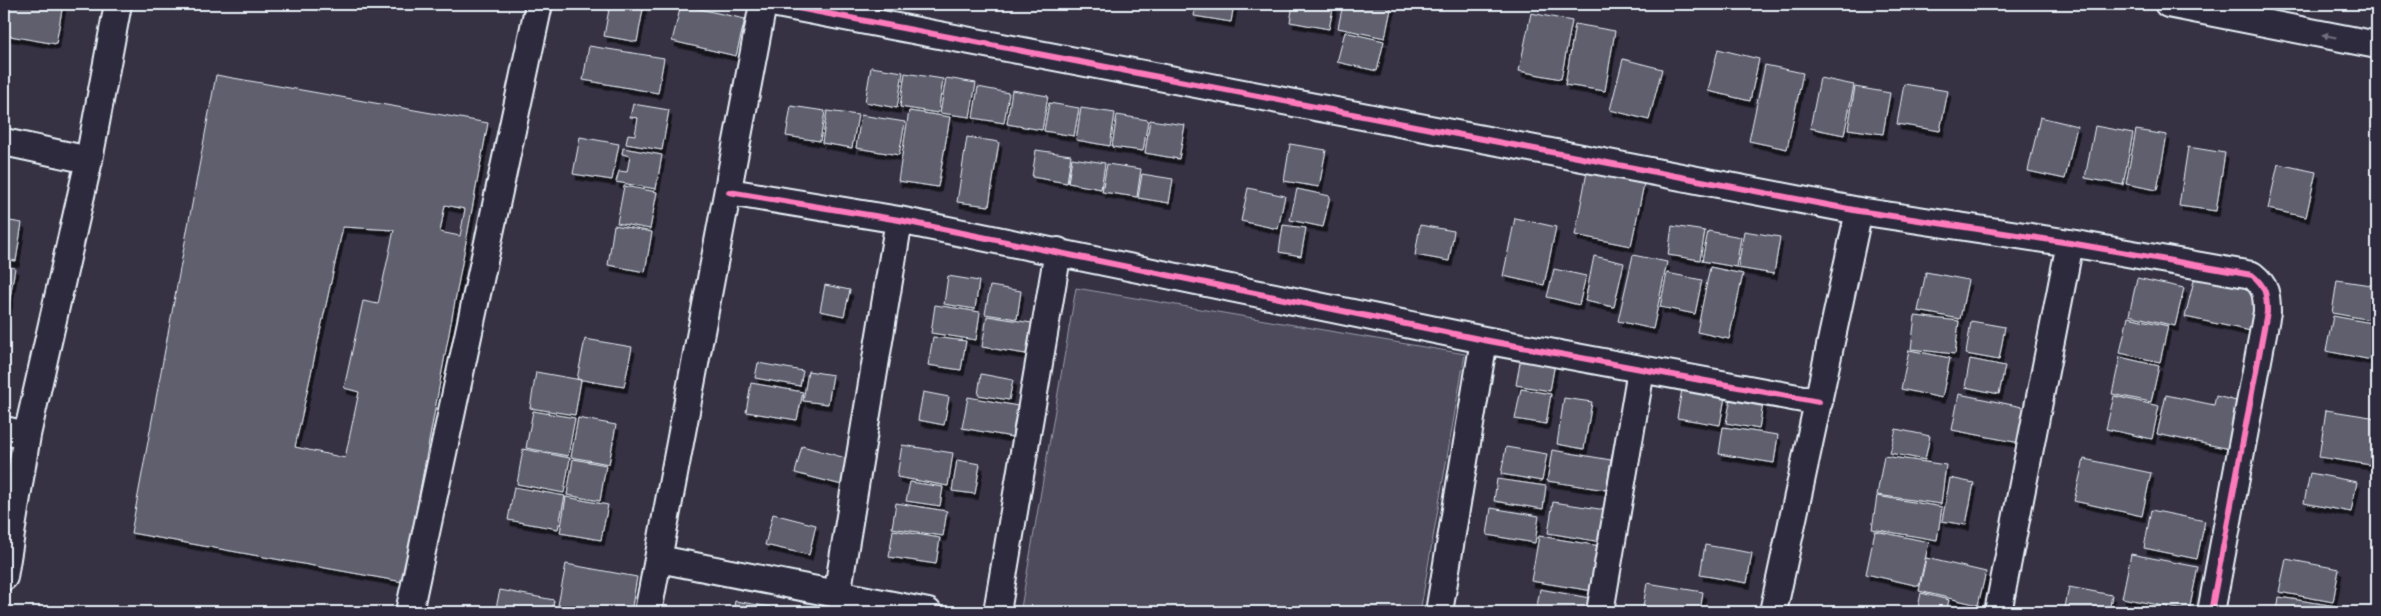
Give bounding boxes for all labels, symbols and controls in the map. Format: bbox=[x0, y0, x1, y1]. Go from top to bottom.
one-way arrow bbox=[2321, 31, 2337, 39]

